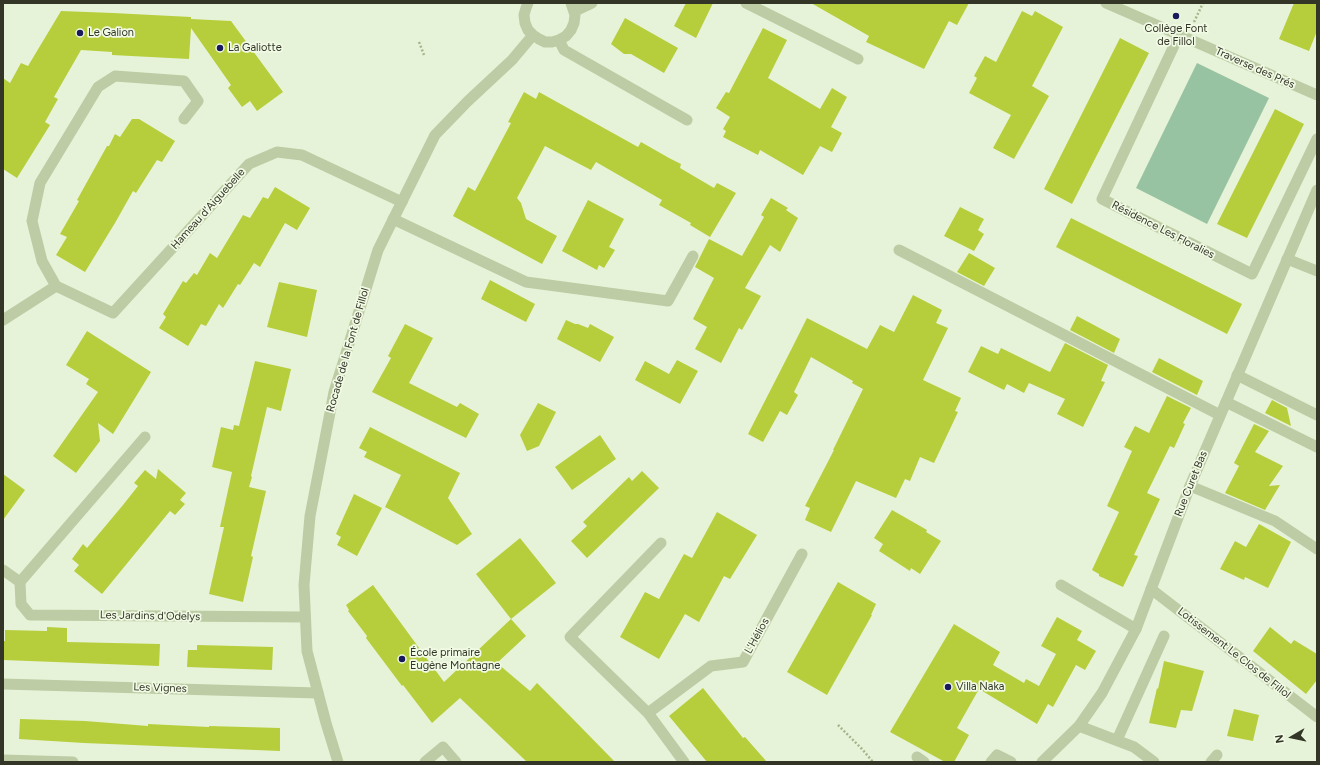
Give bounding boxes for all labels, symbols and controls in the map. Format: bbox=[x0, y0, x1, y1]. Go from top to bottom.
marker: Collège Font de Fillol bbox=[1171, 11, 1181, 21]
place label: Collège Font de Fillol bbox=[1145, 22, 1207, 48]
place label: Le Galion bbox=[88, 26, 134, 40]
marker: Le Galion bbox=[75, 28, 85, 38]
place label: La Galiotte bbox=[228, 41, 282, 55]
marker: La Galiotte bbox=[215, 43, 225, 53]
street label: Traverse des Prés bbox=[1213, 45, 1297, 91]
street label: Hameau d'Aiguebelle bbox=[168, 166, 248, 252]
street label: Résidence Les Floralies bbox=[1109, 198, 1217, 262]
street label: Rocade de la Font de Fillol bbox=[324, 286, 372, 414]
street label: Rue Curet Bas bbox=[1172, 449, 1210, 519]
street label: Lotissement Le Clos de Fillol bbox=[1175, 605, 1293, 701]
street label: Les Jardins d'Odelys bbox=[100, 609, 200, 623]
street label: L'Hélios bbox=[742, 616, 772, 656]
place label: École primaire Eugène Montagne bbox=[410, 646, 500, 672]
marker: École primaire Eugène Montagne bbox=[397, 654, 407, 664]
street label: Les Vignes bbox=[133, 680, 187, 696]
place label: Villa Naka bbox=[956, 680, 1004, 694]
marker: Villa Naka bbox=[943, 682, 953, 692]
north arrow bbox=[1272, 717, 1312, 757]
text: N bbox=[1273, 734, 1287, 744]

